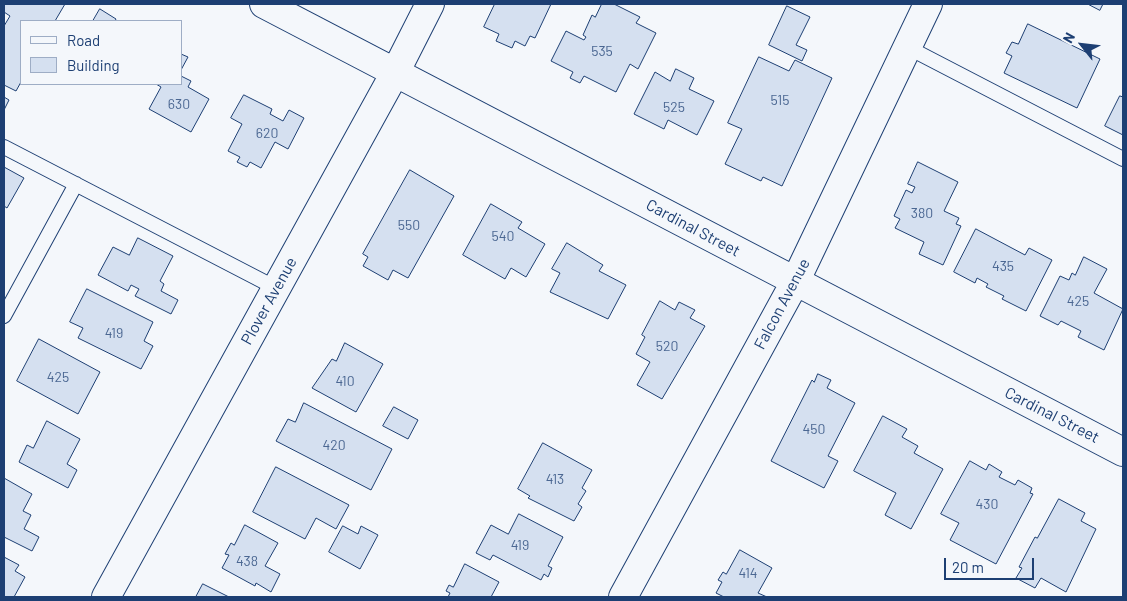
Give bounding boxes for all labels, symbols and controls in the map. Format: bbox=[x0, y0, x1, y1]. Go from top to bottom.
legend bbox=[20, 20, 182, 85]
north arrow bbox=[1057, 20, 1107, 70]
text: N bbox=[1059, 29, 1078, 46]
text: Road bbox=[67, 31, 100, 49]
house number: 535 bbox=[591, 43, 613, 59]
text: Building bbox=[67, 56, 120, 74]
house number: 515 bbox=[771, 92, 789, 108]
house number: 630 bbox=[168, 96, 190, 112]
house number: 525 bbox=[663, 99, 685, 115]
house number: 620 bbox=[256, 125, 278, 141]
street label: Cardinal Street bbox=[643, 195, 743, 261]
house number: 380 bbox=[911, 205, 933, 221]
house number: 550 bbox=[398, 217, 420, 233]
house number: 540 bbox=[492, 228, 514, 244]
street label: Plover Avenue bbox=[237, 254, 301, 348]
street label: Falcon Avenue bbox=[750, 255, 814, 353]
house number: 435 bbox=[992, 258, 1014, 274]
house number: 425 bbox=[1067, 293, 1089, 309]
house number: 419 bbox=[105, 325, 123, 341]
house number: 520 bbox=[656, 338, 678, 354]
house number: 425 bbox=[47, 369, 69, 385]
house number: 410 bbox=[335, 373, 355, 389]
street label: Cardinal Street bbox=[1001, 383, 1103, 447]
house number: 450 bbox=[803, 421, 825, 437]
house number: 420 bbox=[322, 437, 346, 453]
house number: 413 bbox=[546, 471, 564, 487]
house number: 430 bbox=[976, 496, 998, 512]
house number: 419 bbox=[511, 537, 529, 553]
scale bar bbox=[947, 548, 1037, 580]
house number: 438 bbox=[236, 553, 258, 569]
text: 20 m bbox=[952, 558, 984, 576]
house number: 414 bbox=[738, 565, 758, 581]

